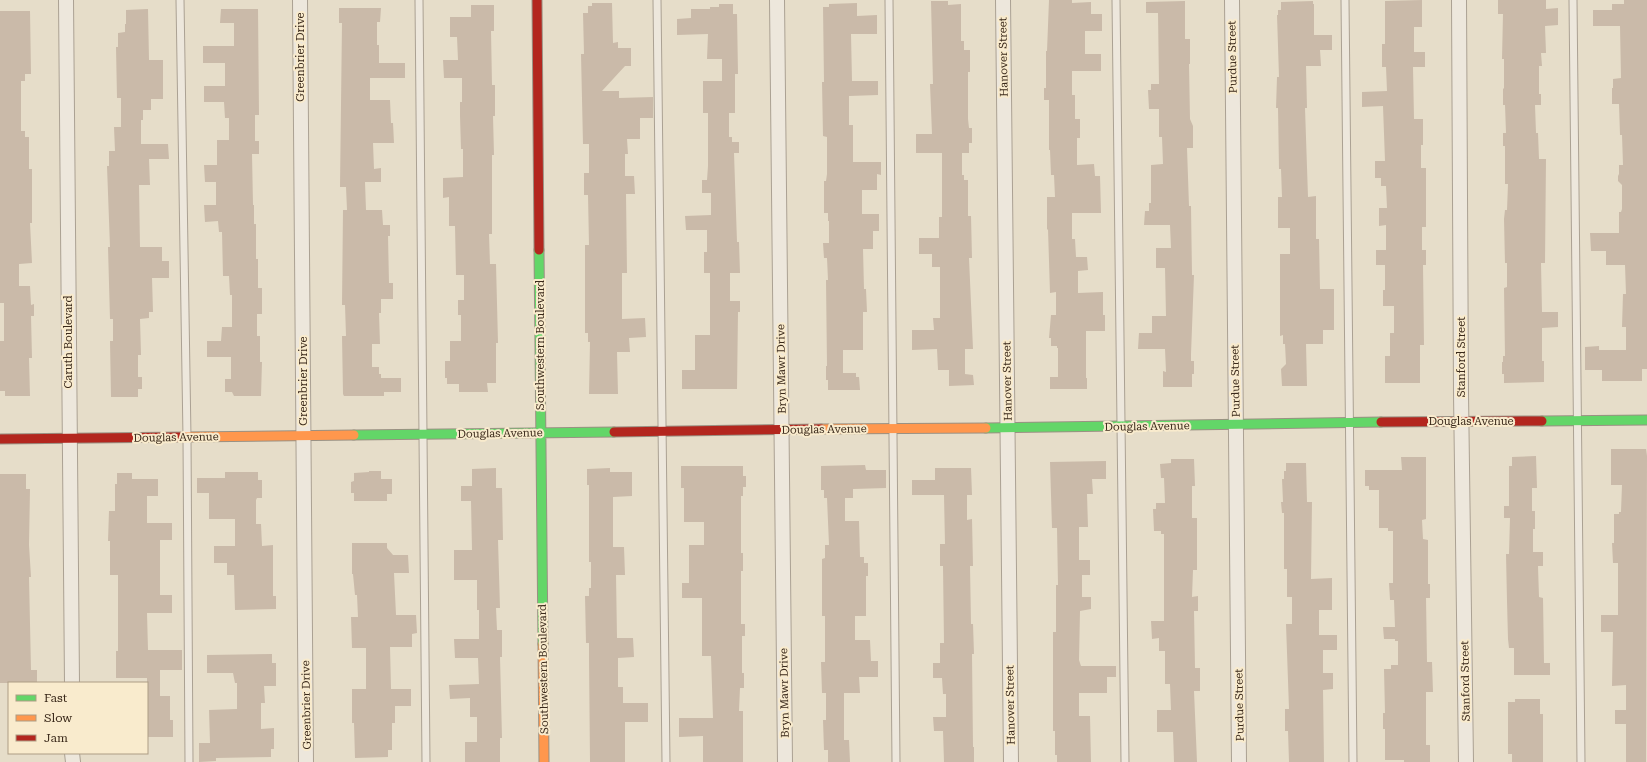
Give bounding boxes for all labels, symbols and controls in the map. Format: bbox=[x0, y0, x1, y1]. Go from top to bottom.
street label: Greenbrier Drive bbox=[294, 12, 307, 102]
street label: Hanover Street bbox=[996, 17, 1011, 97]
street label: Purdue Street bbox=[1225, 20, 1240, 93]
street label: Southwestern Boulevard bbox=[534, 280, 547, 410]
street label: Caruth Boulevard bbox=[62, 295, 75, 389]
street label: Stanford Street bbox=[1455, 317, 1468, 397]
street label: Bryn Mawr Drive bbox=[774, 324, 789, 414]
street label: Greenbrier Drive bbox=[297, 336, 310, 426]
street label: Hanover Street bbox=[1000, 341, 1015, 421]
street label: Purdue Street bbox=[1228, 344, 1243, 417]
street label: Douglas Avenue bbox=[1428, 415, 1514, 428]
street label: Douglas Avenue bbox=[1104, 419, 1190, 434]
street label: Douglas Avenue bbox=[781, 422, 867, 437]
street label: Douglas Avenue bbox=[457, 426, 543, 441]
street label: Douglas Avenue bbox=[133, 430, 219, 445]
street label: Southwestern Boulevard bbox=[536, 604, 551, 734]
street label: Stanford Street bbox=[1458, 641, 1473, 721]
street label: Bryn Mawr Drive bbox=[777, 648, 792, 738]
street label: Greenbrier Drive bbox=[299, 660, 314, 750]
street label: Hanover Street bbox=[1003, 665, 1018, 745]
street label: Purdue Street bbox=[1232, 668, 1247, 741]
legend bbox=[8, 682, 148, 754]
text: Fast bbox=[44, 691, 68, 705]
text: Slow bbox=[44, 711, 72, 725]
text: Jam bbox=[44, 731, 68, 745]

